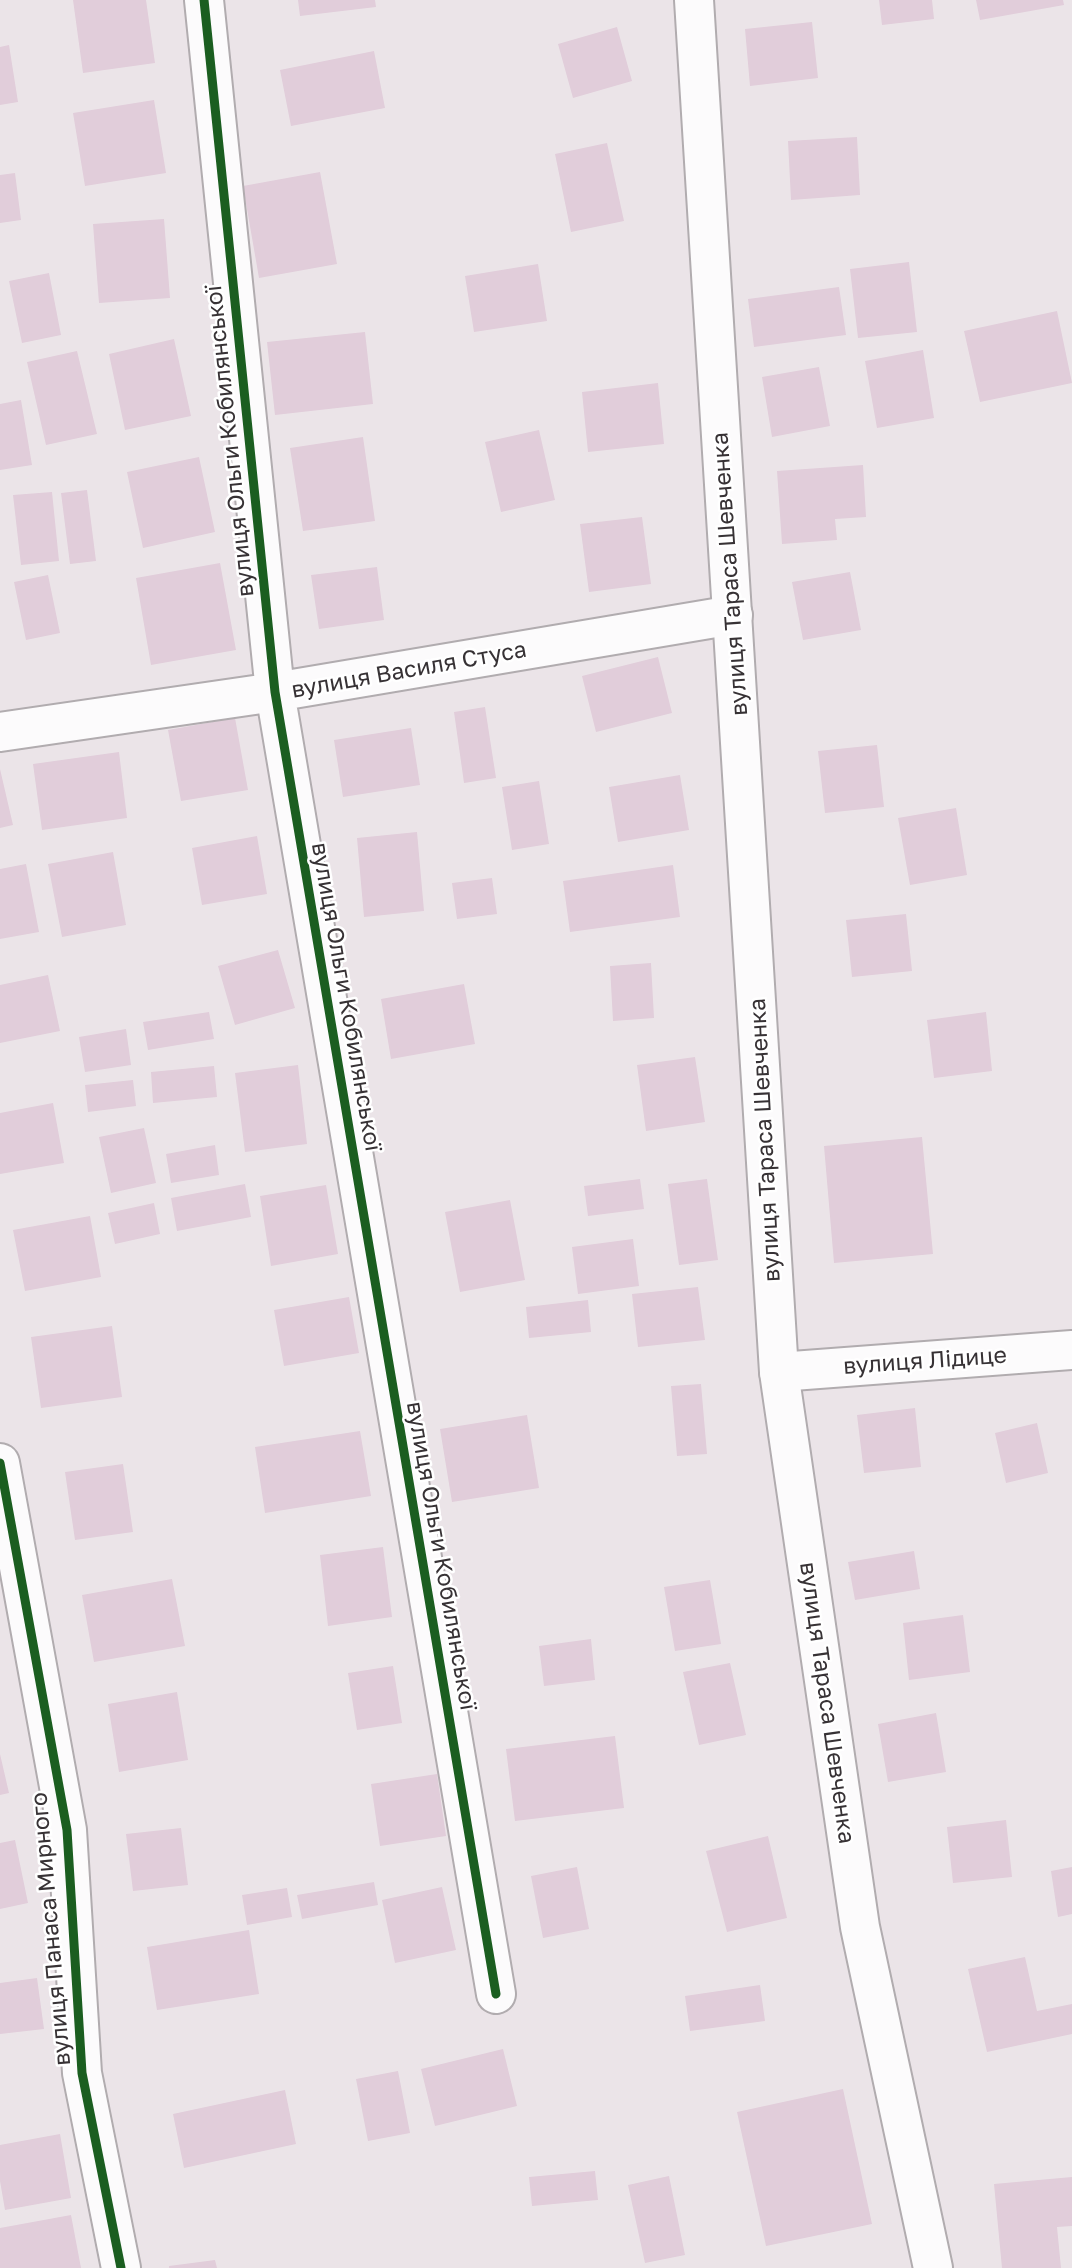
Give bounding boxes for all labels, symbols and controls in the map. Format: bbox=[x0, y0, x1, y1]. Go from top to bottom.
street label: вулиця Ольги Кобилянської bbox=[200, 284, 260, 598]
street label: вулиця Тараса Шевченка bbox=[706, 431, 754, 717]
street label: вулиця Василя Стуса bbox=[289, 636, 529, 704]
street label: вулиця Ольги Кобилянської bbox=[305, 840, 387, 1154]
street label: вулиця Тараса Шевченка bbox=[744, 997, 786, 1283]
street label: вулиця Лідице bbox=[842, 1342, 1008, 1380]
street label: вулиця Ольги Кобилянської bbox=[400, 1399, 482, 1713]
street label: вулиця Тараса Шевченка bbox=[794, 1560, 860, 1846]
street label: вулиця Панаса Мирного bbox=[25, 1791, 77, 2067]

